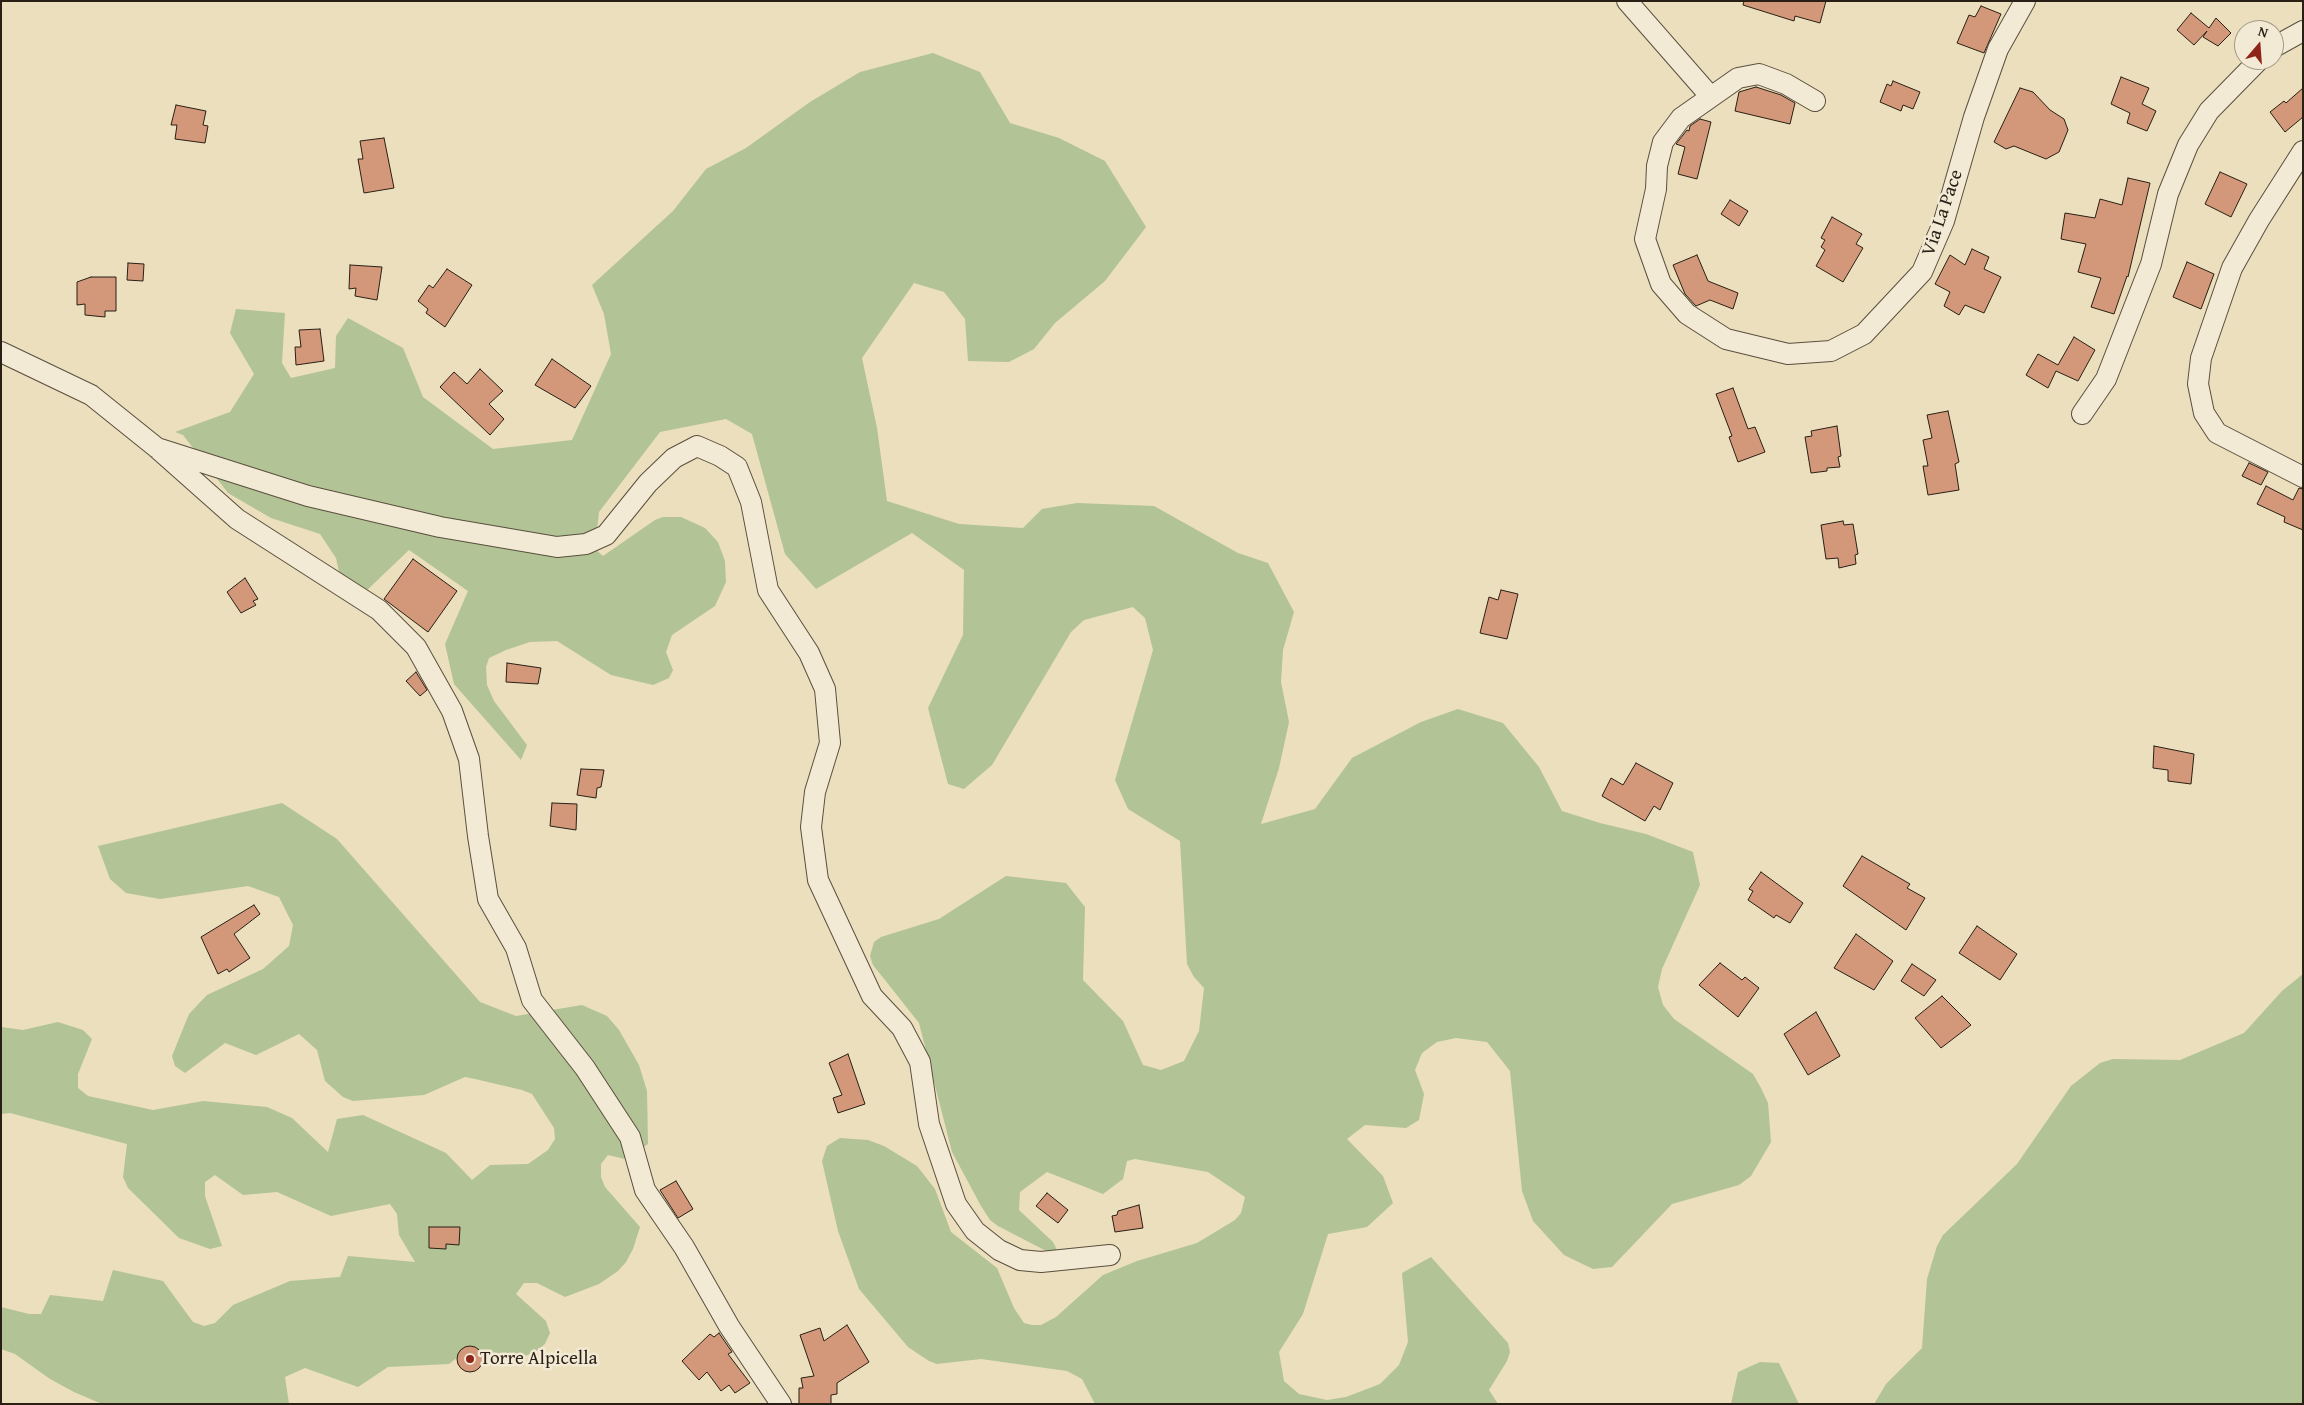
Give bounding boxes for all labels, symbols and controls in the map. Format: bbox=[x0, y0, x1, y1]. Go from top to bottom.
north arrow bbox=[2234, 20, 2284, 70]
text: N bbox=[2256, 21, 2271, 43]
street label: Via La Pace bbox=[1918, 167, 1968, 259]
place label: Torre Alpicella bbox=[480, 1348, 598, 1370]
marker: Torre Alpicella bbox=[464, 1353, 476, 1365]

